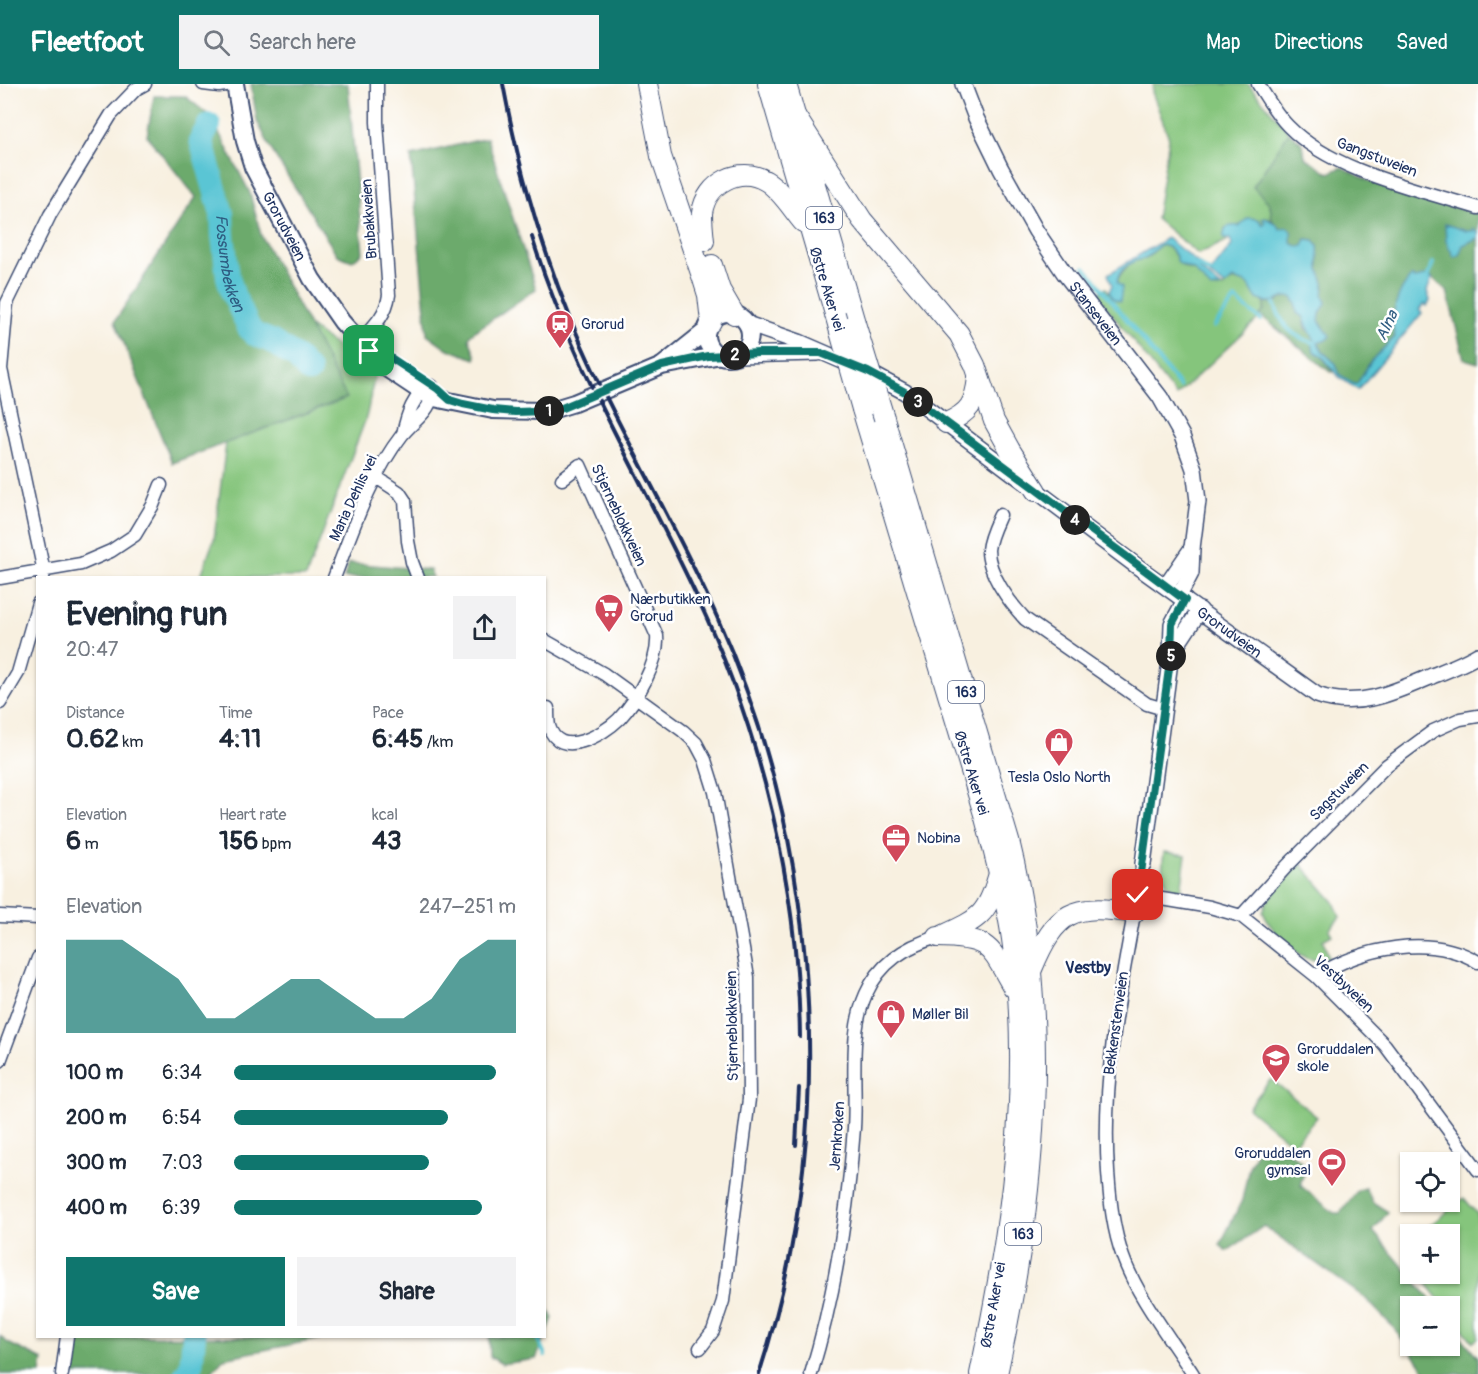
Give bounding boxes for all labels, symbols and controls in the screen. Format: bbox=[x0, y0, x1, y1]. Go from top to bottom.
search box bbox=[179, 15, 599, 69]
text: Fleetfoot bbox=[30, 25, 143, 60]
icon: search bbox=[200, 26, 233, 59]
text: Search here bbox=[248, 28, 356, 56]
text: Map bbox=[1206, 29, 1241, 56]
text: Directions bbox=[1274, 29, 1363, 56]
text: Saved bbox=[1396, 29, 1448, 56]
street label: Gangstuveien bbox=[1334, 133, 1420, 182]
street label: Brubakkveien bbox=[357, 178, 382, 260]
street label: Grorudveien bbox=[258, 188, 310, 264]
road number: 163 bbox=[806, 207, 842, 229]
water label: Fossumbekken bbox=[211, 214, 249, 316]
street label: Østre Aker vei bbox=[805, 245, 848, 334]
street label: Stanseveien bbox=[1064, 278, 1126, 350]
water label: Alna bbox=[1371, 306, 1403, 344]
station icon: Grorud bbox=[544, 308, 576, 350]
place label: Grorud bbox=[581, 315, 624, 334]
pin bbox=[343, 325, 394, 376]
icon: arrive bbox=[352, 334, 385, 367]
pin: 2 bbox=[720, 340, 750, 370]
text: 2 bbox=[731, 345, 739, 365]
pin: 3 bbox=[903, 387, 933, 417]
text: 3 bbox=[914, 392, 922, 412]
pin: 1 bbox=[534, 396, 564, 426]
text: 1 bbox=[546, 401, 552, 421]
street label: Maria Dehlis vei bbox=[325, 452, 382, 544]
street label: Stjerneblokkveien bbox=[587, 461, 651, 569]
pin: 4 bbox=[1060, 505, 1090, 535]
text: 4 bbox=[1070, 510, 1080, 530]
place label: Nærbutikken Grorud bbox=[630, 590, 711, 626]
supermarket icon: Nærbutikken Grorud bbox=[593, 592, 625, 634]
text: Evening run bbox=[66, 594, 227, 635]
button: share bbox=[453, 596, 516, 659]
street label: Grorudveien bbox=[1193, 603, 1265, 662]
text: 20:47 bbox=[66, 637, 118, 662]
pin: 5 bbox=[1156, 641, 1186, 671]
text: 5 bbox=[1167, 646, 1175, 666]
road number: 163 bbox=[948, 681, 984, 703]
text: Distance bbox=[66, 703, 125, 723]
text: Time bbox=[219, 703, 252, 723]
text: Pace bbox=[372, 703, 404, 723]
text: 0.62 bbox=[66, 723, 119, 755]
text: 4:11 bbox=[219, 723, 261, 755]
text: 6:45 bbox=[372, 723, 423, 755]
shop icon: Tesla Oslo North bbox=[1043, 726, 1075, 768]
street label: Østre Aker vei bbox=[949, 729, 993, 818]
text: km bbox=[119, 732, 143, 752]
text: /km bbox=[423, 732, 453, 752]
street label: Sagstuveien bbox=[1306, 758, 1373, 825]
place label: Tesla Oslo North bbox=[1007, 768, 1111, 787]
text: Elevation bbox=[66, 805, 127, 825]
text: Heart rate bbox=[219, 805, 286, 825]
text: kcal bbox=[372, 805, 398, 825]
office icon: Nobina bbox=[880, 822, 912, 864]
text: 6 bbox=[66, 825, 81, 857]
text: 156 bbox=[219, 825, 258, 857]
text: 43 bbox=[372, 825, 402, 857]
place label: Nobina bbox=[917, 829, 961, 848]
text: m bbox=[81, 834, 99, 854]
text: bpm bbox=[258, 834, 291, 854]
pin bbox=[1112, 869, 1163, 920]
icon: check bbox=[1121, 878, 1154, 911]
text: Elevation bbox=[66, 894, 142, 919]
text: 247–251 m bbox=[419, 894, 516, 919]
street label: Vestbyveien bbox=[1310, 952, 1378, 1017]
district label: Vestby bbox=[1065, 958, 1111, 978]
street label: Stjerneblokkveien bbox=[722, 970, 743, 1082]
street label: Bekkenstenveien bbox=[1100, 970, 1133, 1076]
shop icon: Møller Bil bbox=[875, 998, 907, 1040]
place label: Møller Bil bbox=[912, 1005, 969, 1024]
place label: Groruddalen skole bbox=[1297, 1040, 1374, 1076]
school or university icon: Groruddalen skole bbox=[1260, 1042, 1292, 1084]
text: 100 m bbox=[66, 1060, 123, 1085]
text: 6:34 bbox=[162, 1060, 202, 1085]
street label: Jernkroken bbox=[826, 1101, 849, 1171]
text: 200 m bbox=[66, 1105, 127, 1130]
text: 6:54 bbox=[162, 1105, 201, 1130]
place label: Groruddalen gymsal bbox=[1234, 1144, 1311, 1180]
sports icon: Groruddalen gymsal bbox=[1316, 1146, 1348, 1188]
text: 300 m bbox=[66, 1150, 127, 1175]
text: 7:03 bbox=[162, 1150, 203, 1175]
map controls bbox=[1400, 1152, 1460, 1356]
button: locate bbox=[1400, 1152, 1460, 1212]
text: 400 m bbox=[66, 1195, 127, 1220]
text: 6:39 bbox=[162, 1195, 200, 1220]
road number: 163 bbox=[1005, 1223, 1041, 1245]
button: + bbox=[1400, 1224, 1460, 1284]
button: Save bbox=[66, 1257, 285, 1326]
button: Share bbox=[297, 1257, 516, 1326]
street label: Østre Aker vei bbox=[977, 1260, 1010, 1349]
button: − bbox=[1400, 1296, 1460, 1356]

